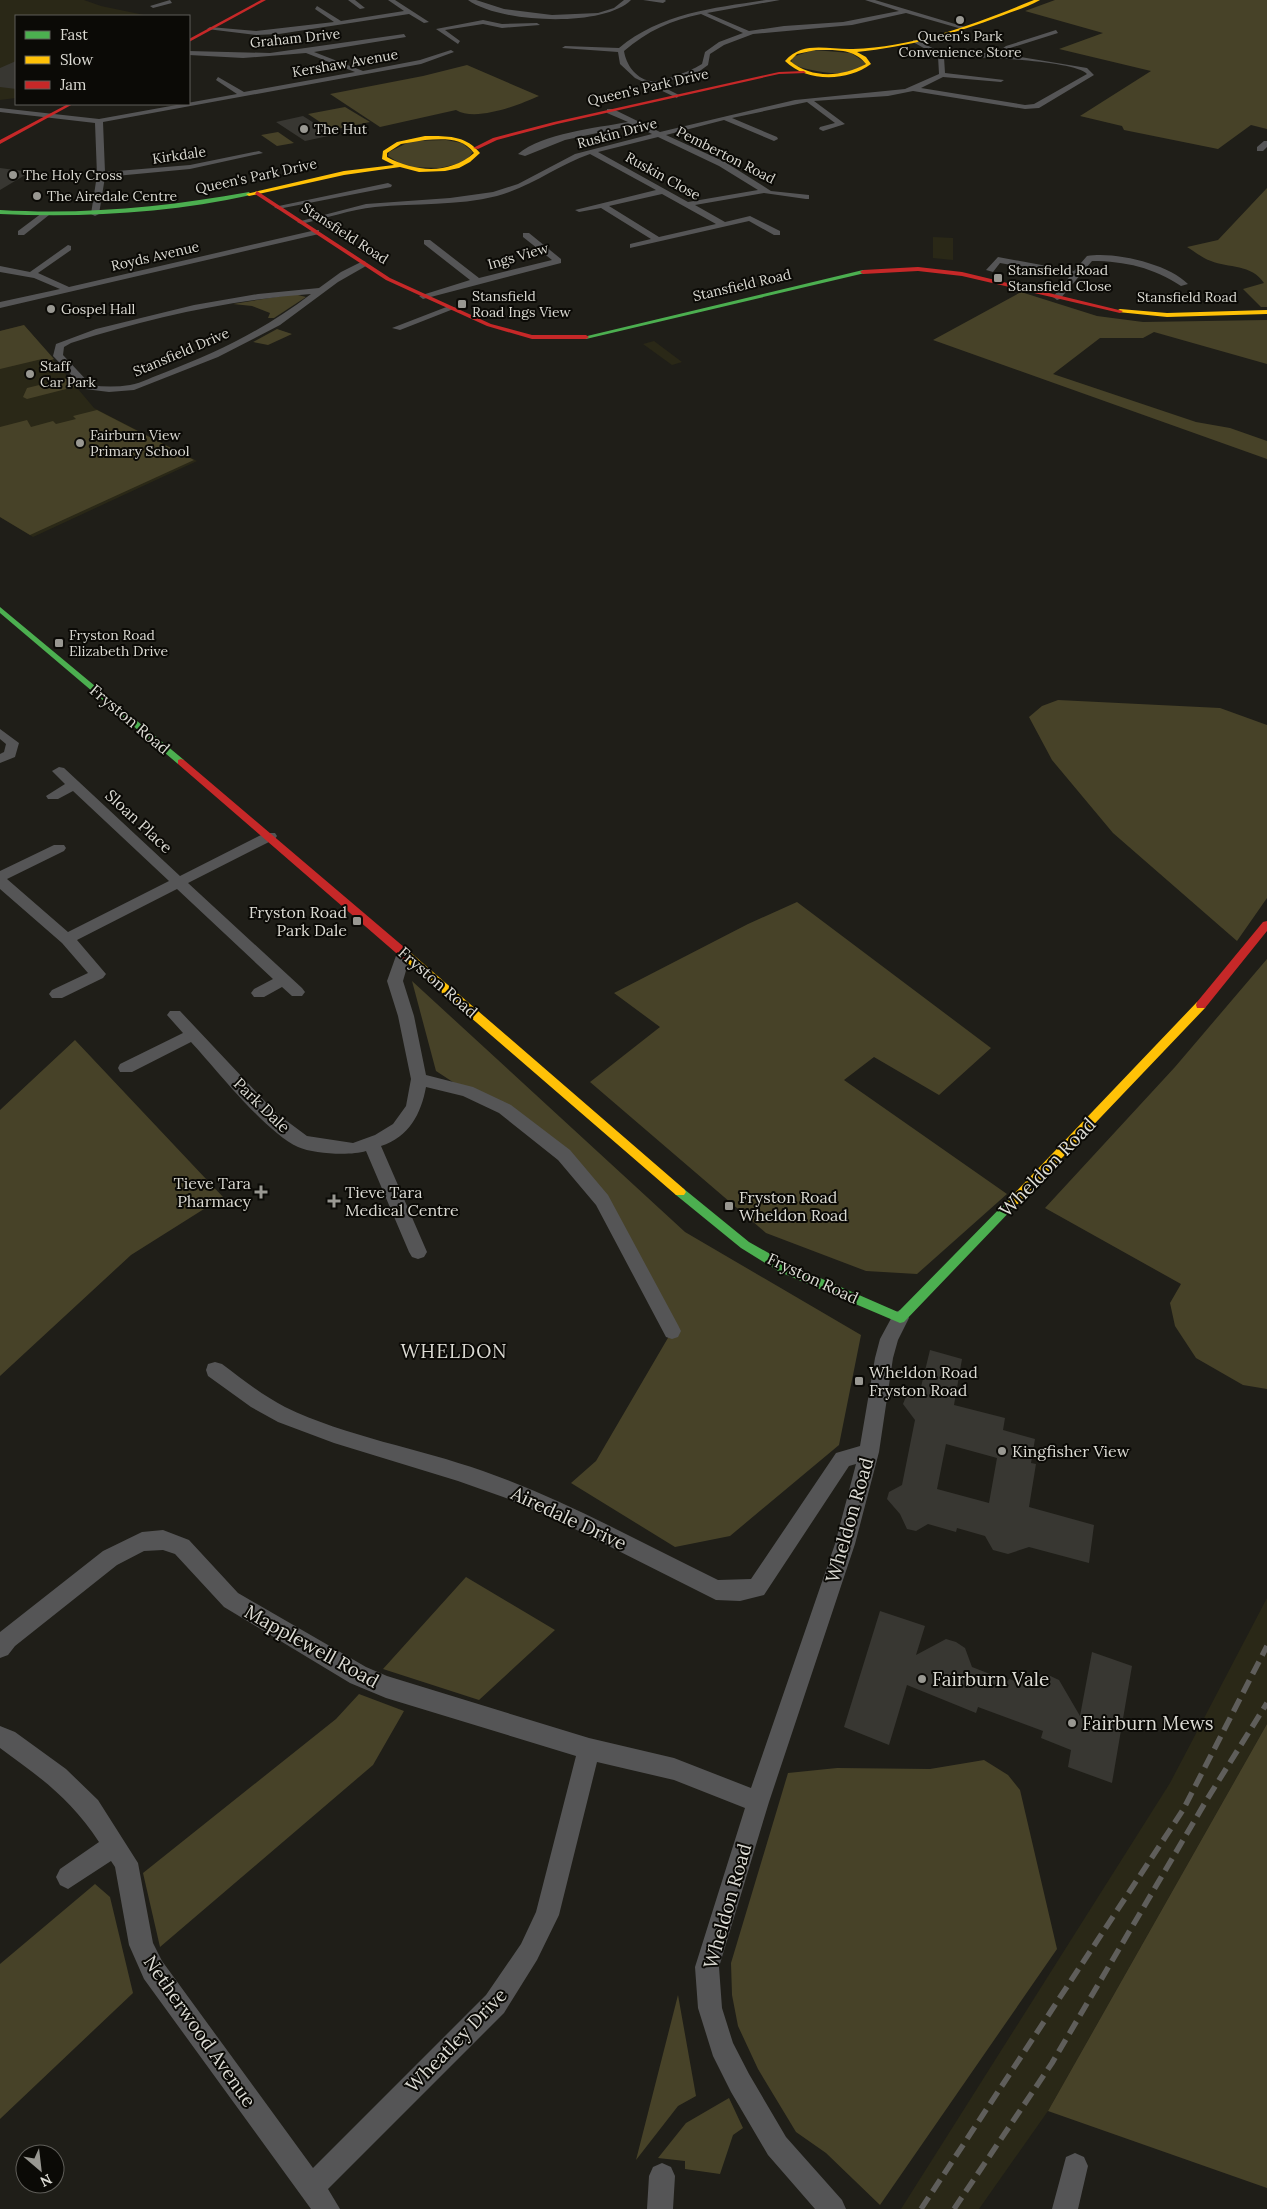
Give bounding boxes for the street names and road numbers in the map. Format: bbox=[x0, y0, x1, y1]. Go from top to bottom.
street label: Graham Drive bbox=[249, 24, 341, 52]
street label: Kershaw Avenue bbox=[291, 45, 400, 81]
street label: Queen's Park Drive bbox=[586, 64, 711, 110]
street label: Ruskin Drive bbox=[575, 114, 659, 152]
street label: Pemberton Road bbox=[674, 122, 778, 188]
street label: Kirkdale bbox=[151, 142, 207, 168]
street label: Ruskin Close bbox=[622, 148, 704, 204]
street label: Queen's Park Drive bbox=[194, 154, 319, 198]
street label: Stansfield Road bbox=[298, 198, 392, 268]
street label: Royds Avenue bbox=[109, 237, 201, 275]
street label: Ings View bbox=[485, 239, 551, 273]
street label: Stansfield Road bbox=[691, 265, 793, 305]
street label: Stansfield Road bbox=[1137, 288, 1237, 306]
street label: Stansfield Drive bbox=[130, 323, 232, 380]
street label: Fryston Road bbox=[86, 680, 174, 759]
street label: Sloan Place bbox=[101, 785, 177, 857]
street label: Fryston Road bbox=[394, 942, 482, 1022]
street label: Park Dale bbox=[230, 1073, 295, 1137]
street label: Wheldon Road bbox=[993, 1112, 1101, 1222]
street label: Fryston Road bbox=[764, 1248, 862, 1308]
street label: Wheldon Road bbox=[820, 1455, 878, 1585]
street label: Airedale Drive bbox=[507, 1480, 631, 1555]
street label: Mapplewell Road bbox=[241, 1599, 383, 1693]
street label: Wheldon Road bbox=[698, 1841, 756, 1971]
street label: Netherwood Avenue bbox=[139, 1950, 261, 2112]
street label: Wheatley Drive bbox=[400, 1983, 512, 2097]

